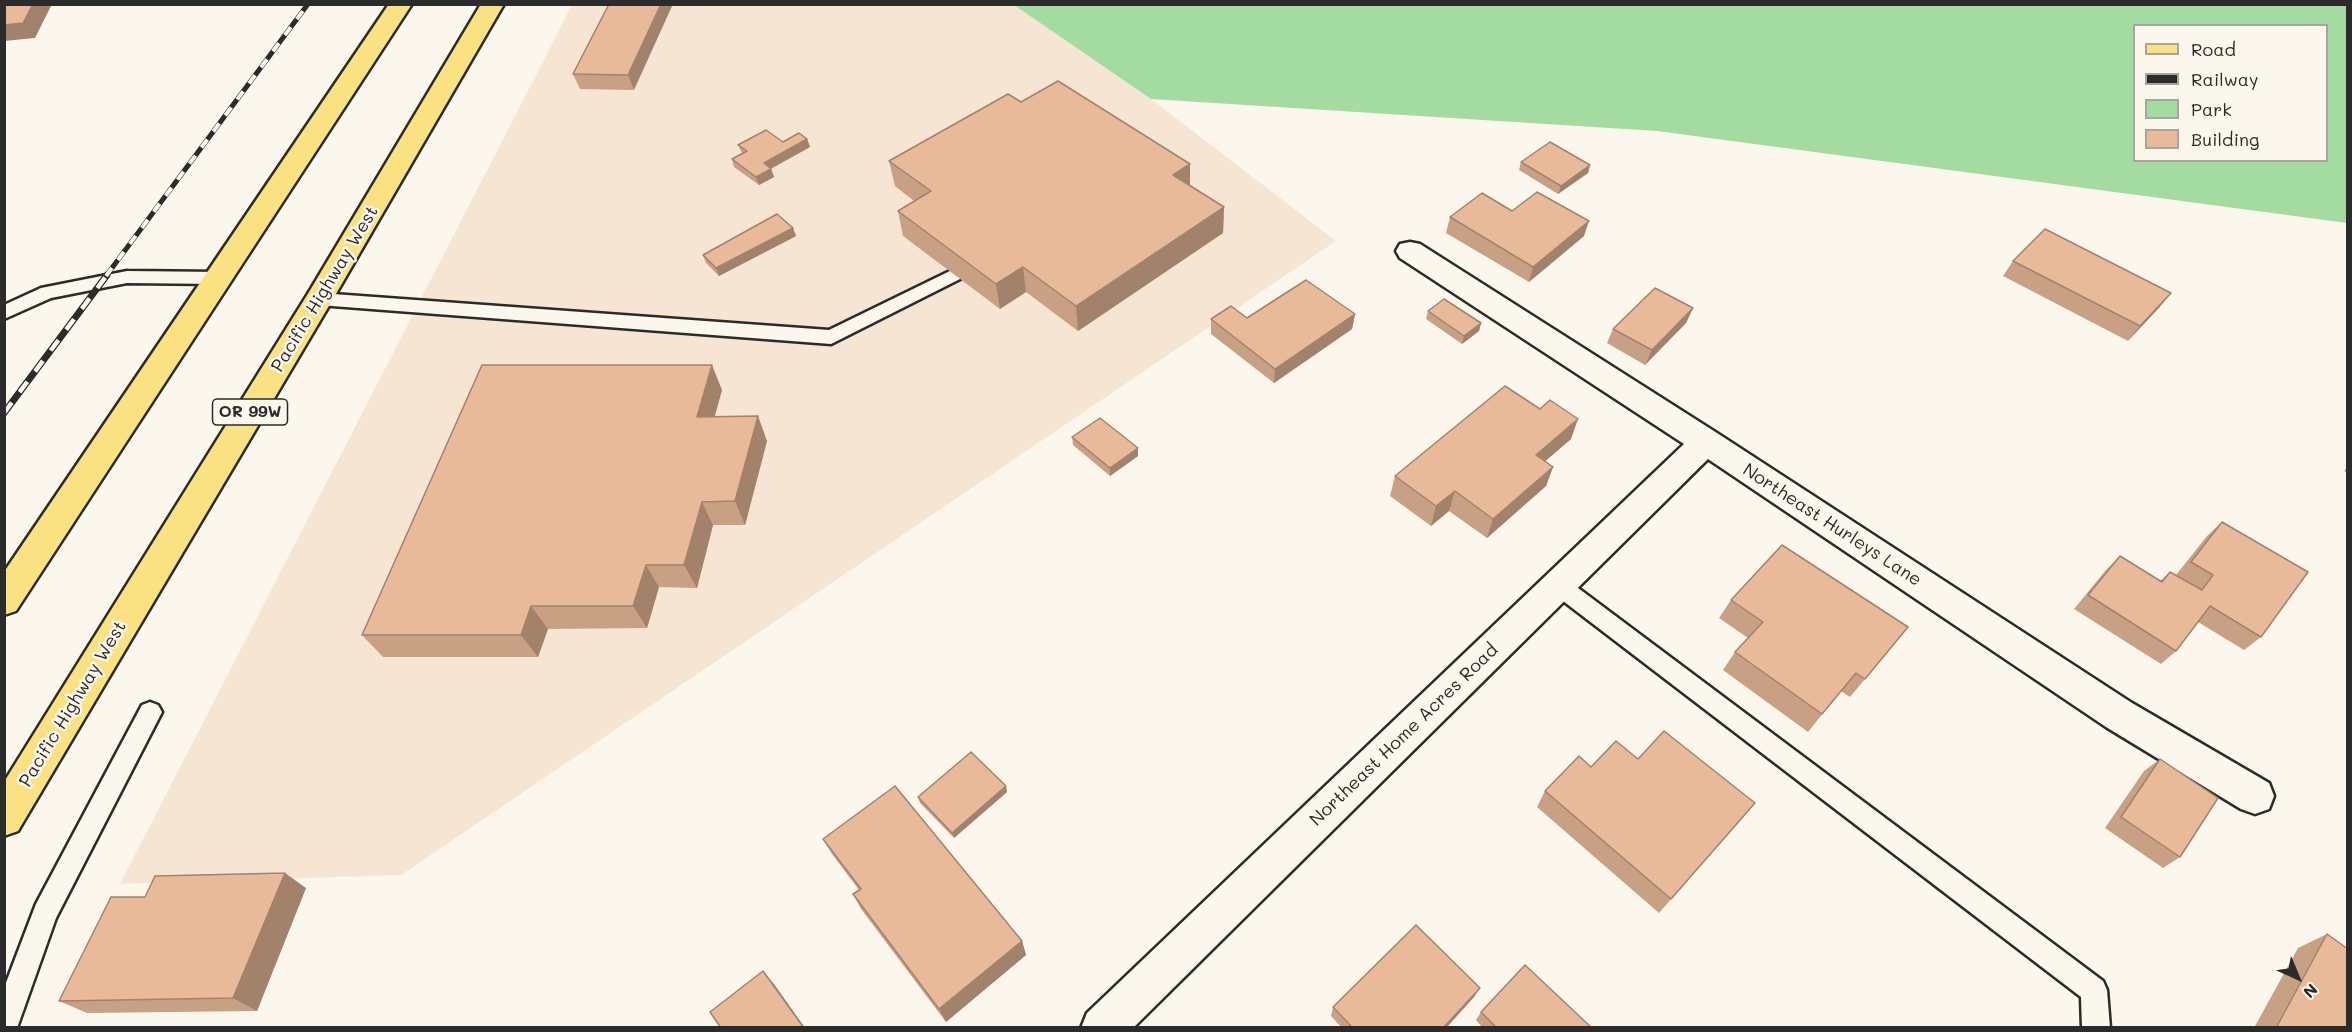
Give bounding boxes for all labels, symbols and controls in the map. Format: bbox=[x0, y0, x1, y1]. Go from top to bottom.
legend bbox=[2133, 24, 2328, 162]
text: Road bbox=[2191, 37, 2236, 61]
text: Railway bbox=[2191, 67, 2258, 91]
text: Park bbox=[2191, 97, 2232, 121]
text: Building bbox=[2191, 127, 2259, 151]
street label: Pacific Highway West bbox=[267, 202, 383, 376]
road number: OR 99W bbox=[212, 399, 288, 425]
street label: Northeast Hurleys Lane bbox=[1739, 459, 1925, 591]
street label: Pacific Highway West bbox=[15, 617, 131, 791]
street label: Northeast Home Acres Road bbox=[1305, 639, 1503, 831]
north arrow bbox=[2268, 948, 2328, 1008]
text: N bbox=[2299, 980, 2323, 1003]

